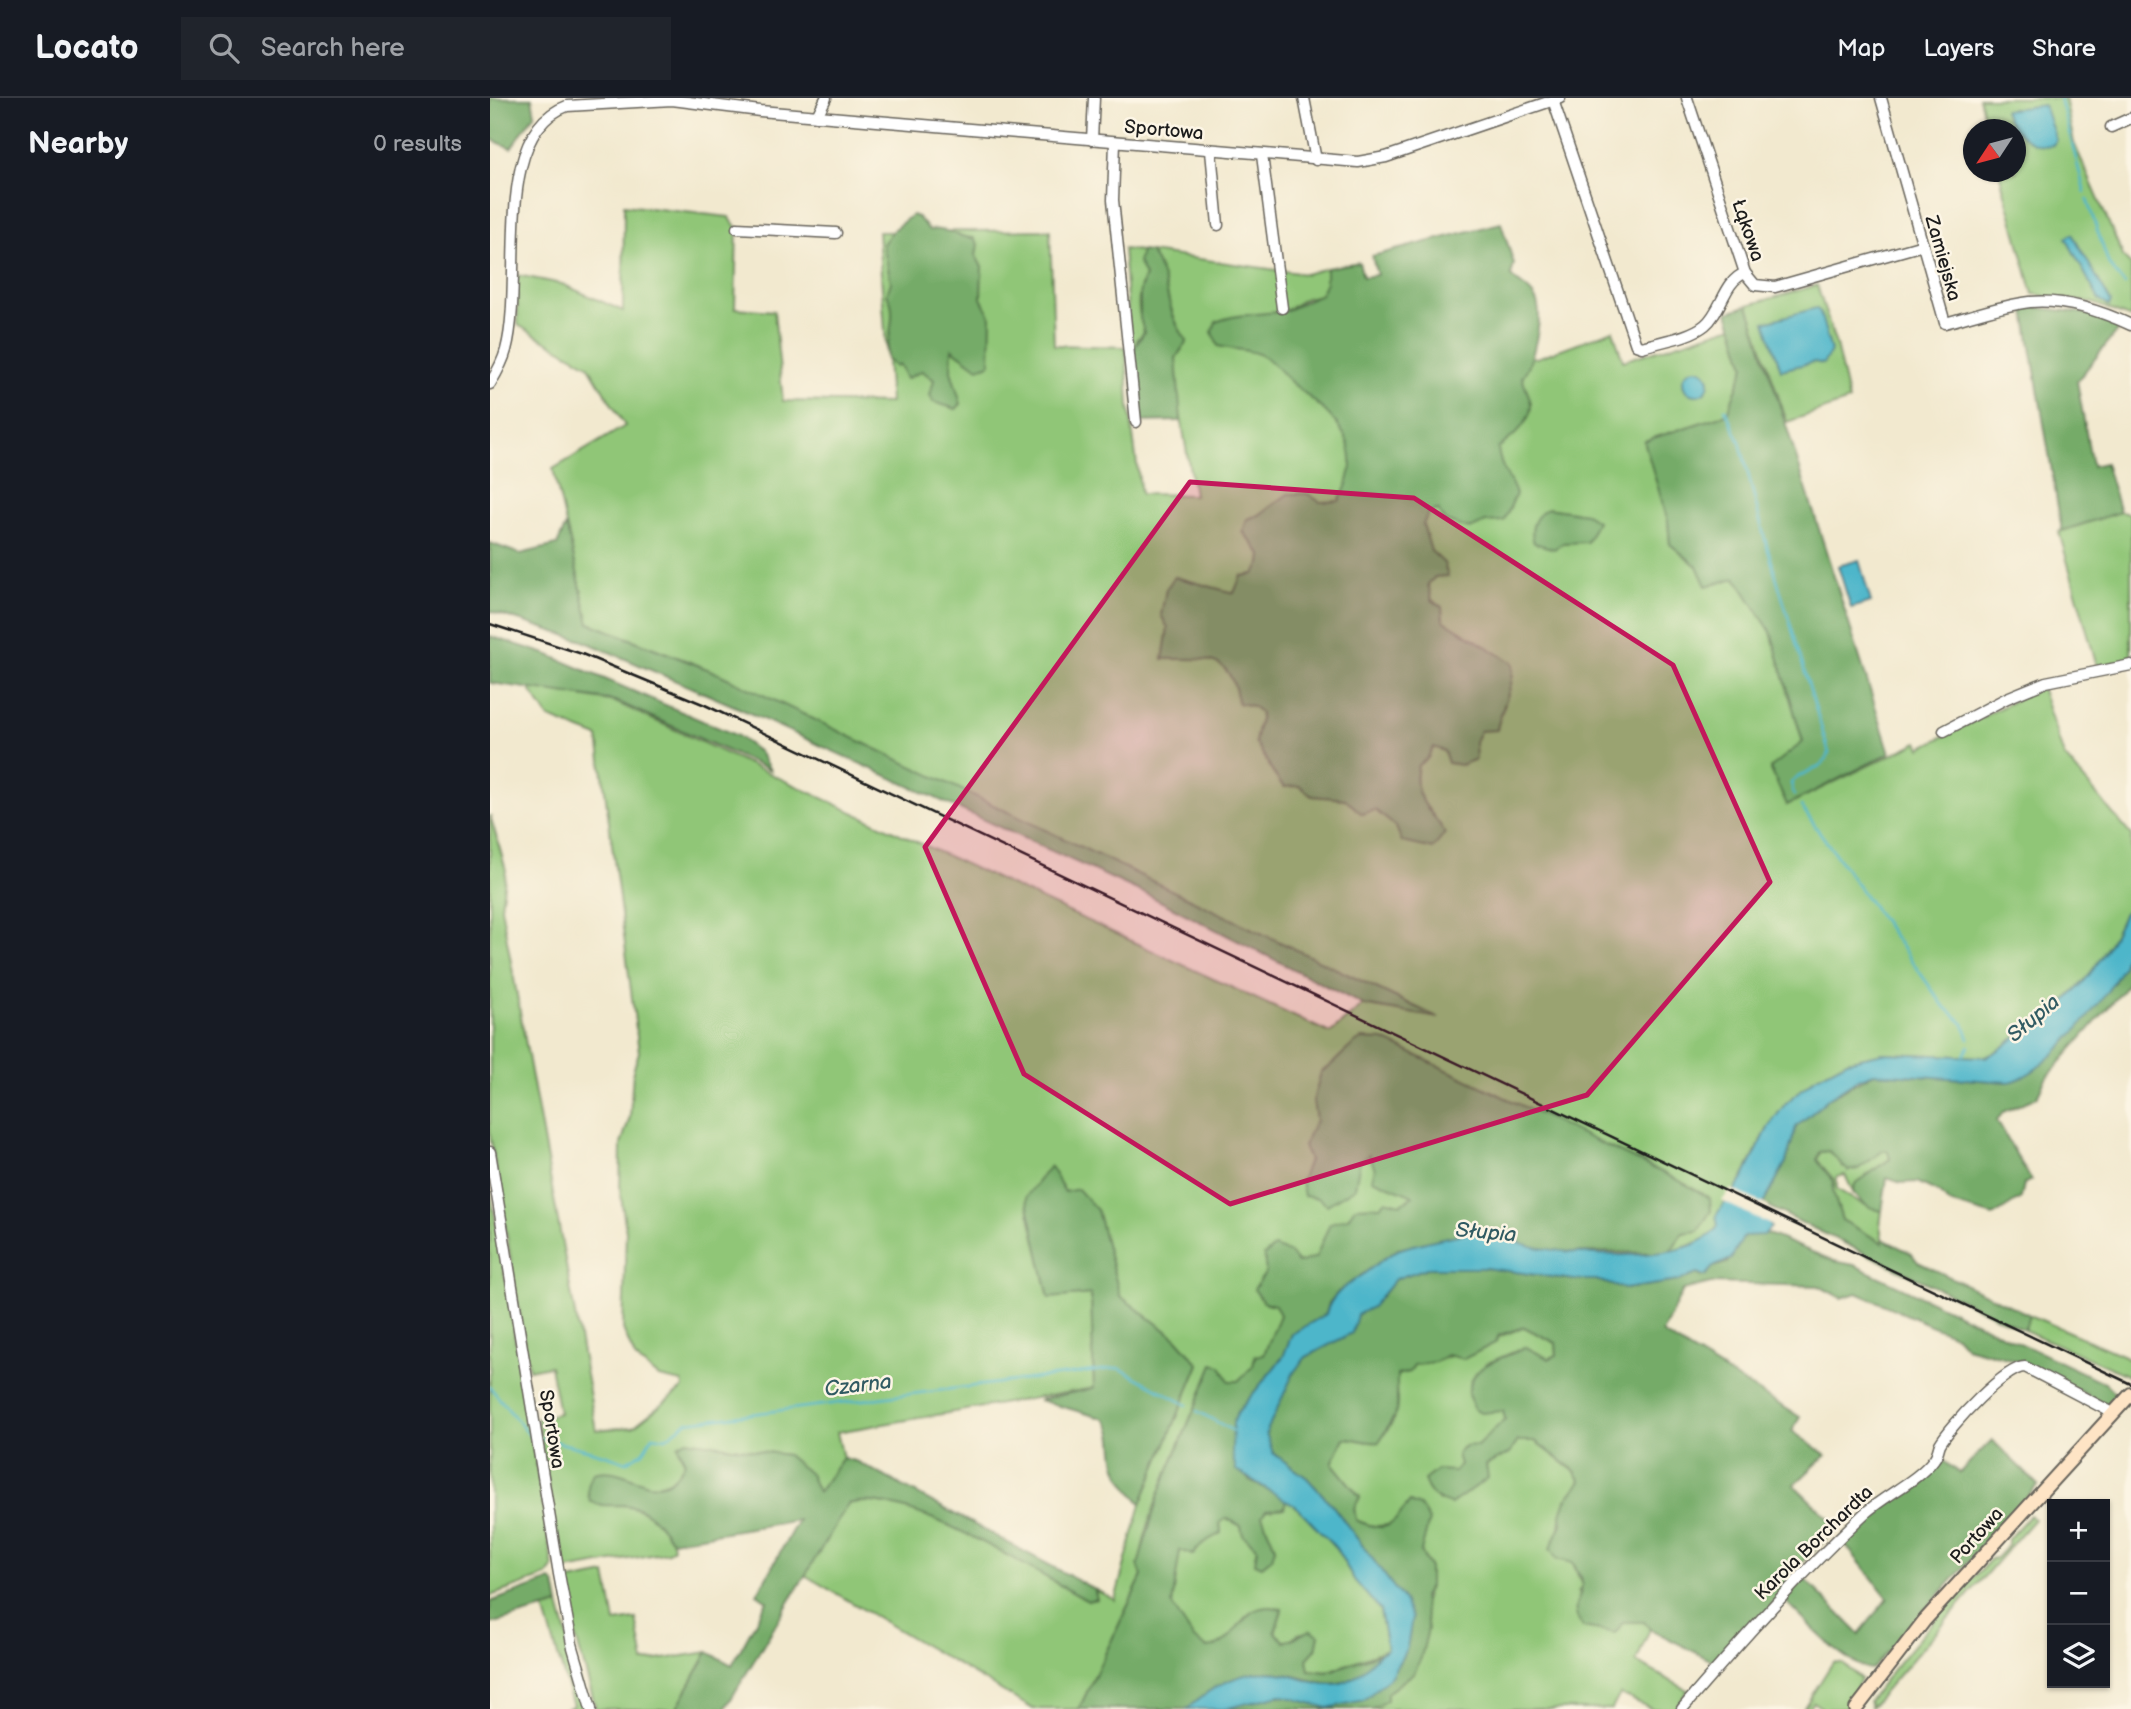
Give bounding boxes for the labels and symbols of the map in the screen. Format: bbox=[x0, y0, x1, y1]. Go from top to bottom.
street label: Sportowa bbox=[1123, 116, 1205, 145]
north arrow bbox=[1963, 119, 2026, 182]
street label: Łąkowa bbox=[1726, 196, 1769, 265]
street label: Zamiejska bbox=[1919, 212, 1966, 304]
water label: Słupia bbox=[2002, 989, 2065, 1048]
water label: Słupia bbox=[1454, 1217, 1517, 1248]
water label: Czarna bbox=[823, 1369, 893, 1402]
street label: Sportowa bbox=[534, 1388, 569, 1470]
street label: Karola Borchardta bbox=[1750, 1481, 1878, 1605]
street label: Portowa bbox=[1946, 1503, 2009, 1569]

